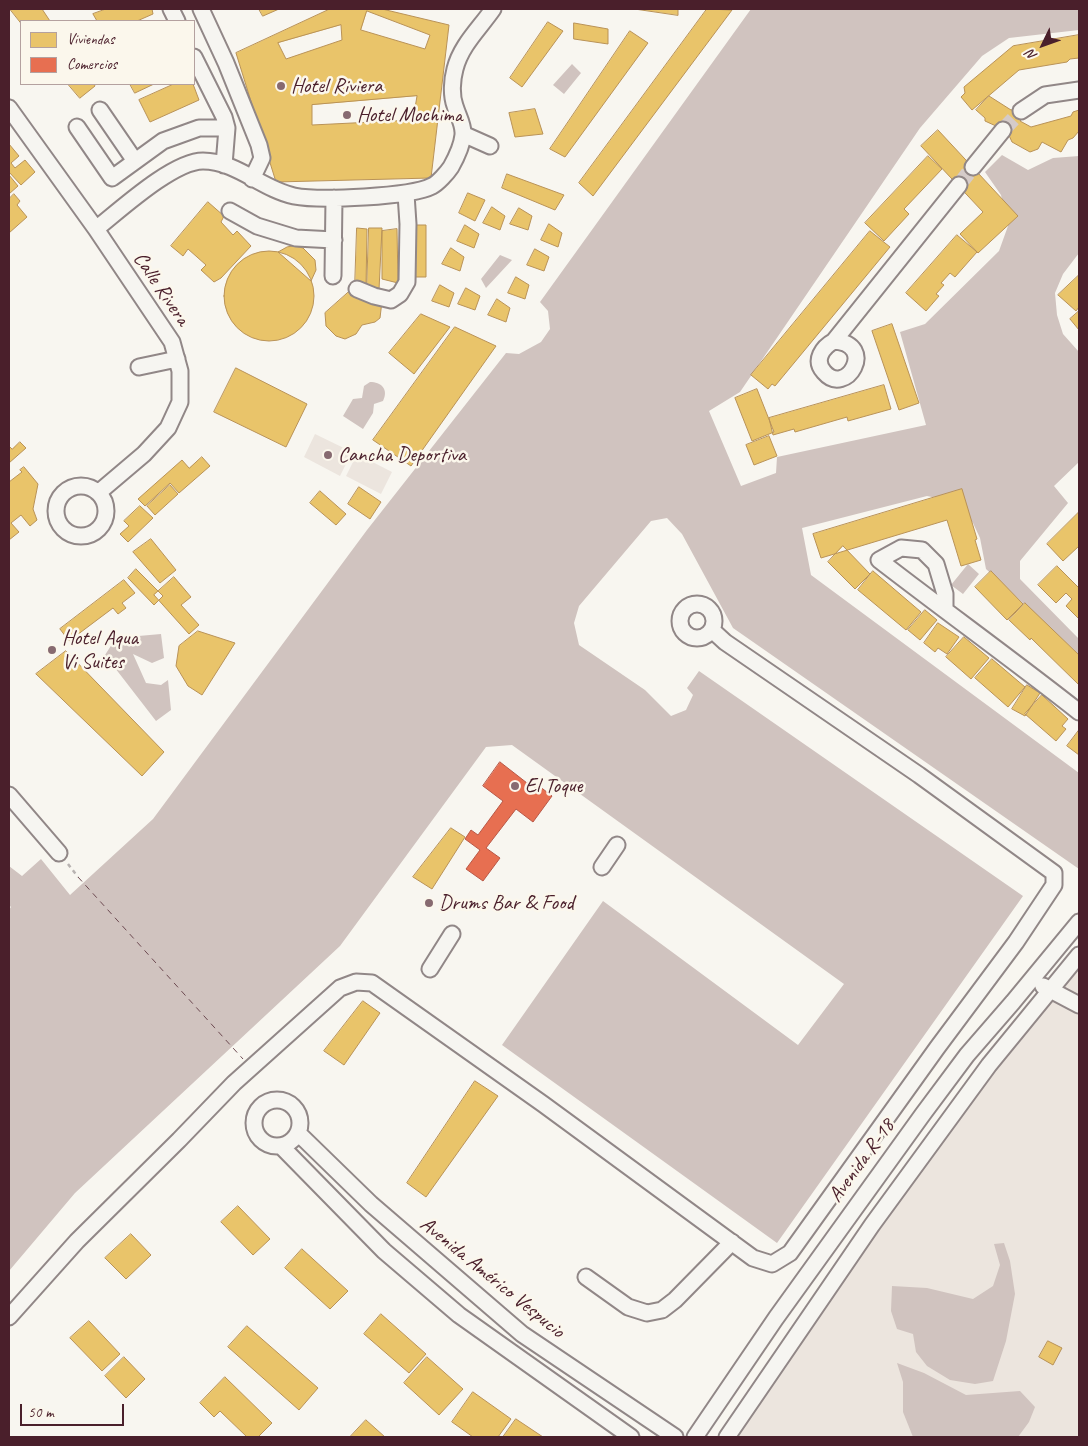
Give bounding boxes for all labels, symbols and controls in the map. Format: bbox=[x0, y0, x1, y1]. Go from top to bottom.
legend bbox=[20, 20, 195, 85]
north arrow bbox=[1018, 20, 1068, 70]
text: Viviendas bbox=[67, 30, 114, 49]
text: N bbox=[1022, 46, 1041, 64]
text: Comercios bbox=[67, 55, 117, 74]
place label: Hotel Riviera bbox=[291, 73, 382, 99]
marker: Hotel Riviera bbox=[275, 80, 287, 92]
place label: Hotel Mochima bbox=[357, 102, 462, 128]
marker: Hotel Mochima bbox=[341, 109, 353, 121]
street label: Calle Rivera bbox=[127, 247, 195, 331]
place label: Cancha Deportiva bbox=[338, 442, 466, 468]
marker: Cancha Deportiva bbox=[322, 449, 334, 461]
place label: Hotel Aqua Vi Suites bbox=[62, 625, 138, 675]
marker: Hotel Aqua Vi Suites bbox=[46, 644, 58, 656]
place label: El Toque bbox=[525, 773, 582, 799]
marker: El Toque bbox=[509, 780, 521, 792]
place label: Drums Bar & Food bbox=[439, 890, 574, 916]
marker: Drums Bar & Food bbox=[423, 897, 435, 909]
street label: Avenida R-18 bbox=[823, 1115, 901, 1207]
street label: Avenida Américo Vespucio bbox=[415, 1212, 569, 1344]
scale bar bbox=[22, 1394, 126, 1426]
text: 50 m bbox=[28, 1403, 54, 1422]

